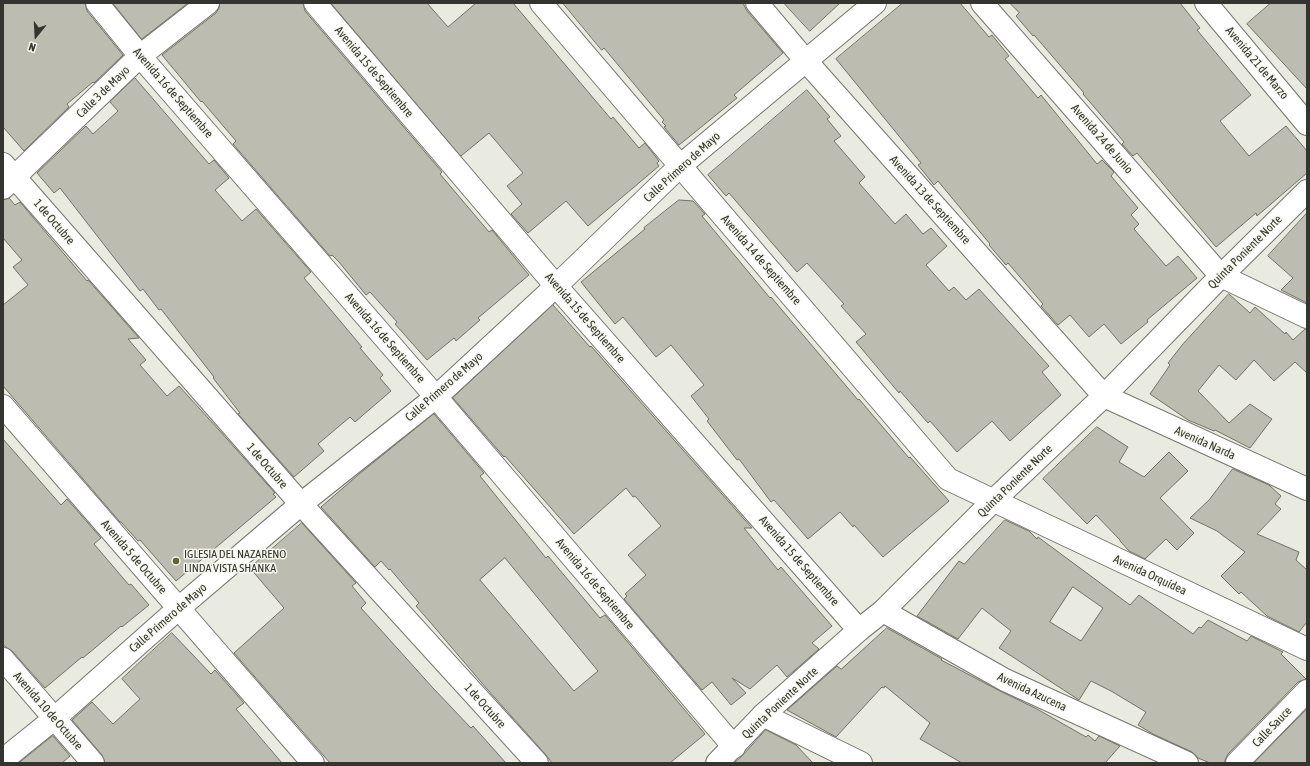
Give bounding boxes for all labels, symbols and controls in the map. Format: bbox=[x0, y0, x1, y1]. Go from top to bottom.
north arrow bbox=[16, 16, 56, 56]
street label: Avenida 15 de Septiembre bbox=[332, 24, 416, 120]
street label: Avenida 21 de Marzo bbox=[1222, 24, 1292, 102]
text: N bbox=[27, 41, 37, 54]
street label: Avenida 16 de Septiembre bbox=[130, 45, 216, 141]
street label: Calle 3 de Mayo bbox=[73, 63, 133, 121]
street label: Avenida 24 de Junio bbox=[1068, 101, 1136, 177]
street label: Calle Primero de Mayo bbox=[641, 129, 723, 205]
street label: Avenida 13 de Septiembre bbox=[886, 153, 974, 247]
street label: 1 de Octubre bbox=[30, 196, 78, 248]
street label: Avenida 14 de Septiembre bbox=[718, 212, 804, 308]
street label: Quinta Poniente Norte bbox=[1205, 212, 1285, 292]
street label: Avenida 15 de Septiembre bbox=[542, 270, 628, 366]
street label: Avenida 16 de Septiembre bbox=[342, 290, 428, 386]
street label: Calle Primero de Mayo bbox=[402, 349, 486, 425]
street label: Avenida Narda bbox=[1172, 423, 1238, 463]
street label: 1 de Octubre bbox=[243, 440, 291, 492]
street label: Quinta Poniente Norte bbox=[975, 442, 1055, 520]
street label: Avenida 15 de Septiembre bbox=[756, 513, 842, 609]
street label: Avenida 5 de Octubre bbox=[98, 517, 170, 597]
street label: Avenida 16 de Septiembre bbox=[553, 536, 637, 632]
place label: IGLESIA DEL NAZARENO LINDA VISTA SHANKA bbox=[184, 547, 286, 575]
street label: Avenida Orquídea bbox=[1111, 552, 1189, 598]
marker: IGLESIA DEL NAZARENO LINDA VISTA SHANKA bbox=[171, 556, 181, 566]
street label: Calle Primero de Mayo bbox=[126, 580, 210, 656]
street label: Quinta Poniente Norte bbox=[739, 664, 821, 742]
street label: Avenida 10 de Octubre bbox=[10, 669, 86, 753]
street label: Avenida Azucena bbox=[995, 670, 1069, 714]
street label: 1 de Octubre bbox=[461, 681, 509, 731]
street label: Calle Sauce bbox=[1249, 704, 1295, 750]

